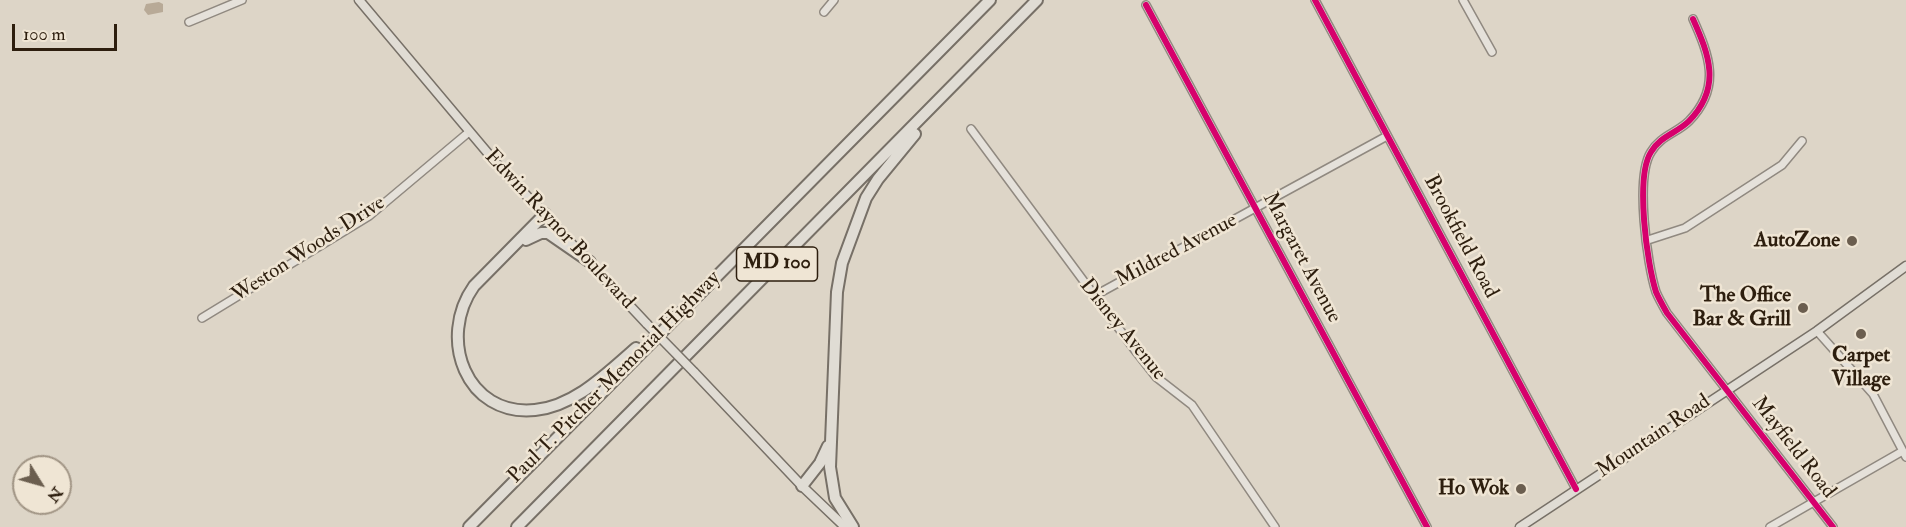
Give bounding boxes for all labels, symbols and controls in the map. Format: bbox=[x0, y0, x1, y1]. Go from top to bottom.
scale bar bbox=[15, 12, 120, 50]
text: 100 m bbox=[23, 23, 66, 46]
street label: Edwin Raynor Boulevard bbox=[478, 145, 640, 315]
street label: Brookfield Road bbox=[1417, 171, 1503, 303]
street label: Margaret Avenue bbox=[1256, 188, 1346, 328]
street label: Weston Woods Drive bbox=[228, 191, 390, 309]
street label: Mildred Avenue bbox=[1112, 209, 1242, 293]
place label: AutoZone bbox=[1754, 228, 1840, 254]
marker: AutoZone bbox=[1845, 234, 1859, 248]
road number: MD 100 bbox=[736, 247, 818, 281]
street label: Paul T. Pitcher Memorial Highway bbox=[503, 266, 727, 490]
street label: Disney Avenue bbox=[1073, 274, 1171, 386]
place label: The Office Bar & Grill bbox=[1693, 283, 1791, 333]
marker: The Office Bar & Grill bbox=[1796, 301, 1810, 315]
marker: Carpet Village bbox=[1854, 327, 1868, 341]
place label: Carpet Village bbox=[1832, 343, 1890, 393]
street label: Mountain Road bbox=[1592, 390, 1716, 484]
street label: Mayfield Road bbox=[1745, 392, 1841, 504]
north arrow bbox=[12, 455, 72, 515]
place label: Ho Wok bbox=[1438, 476, 1509, 502]
marker: Ho Wok bbox=[1514, 482, 1528, 496]
text: N bbox=[42, 483, 67, 506]

